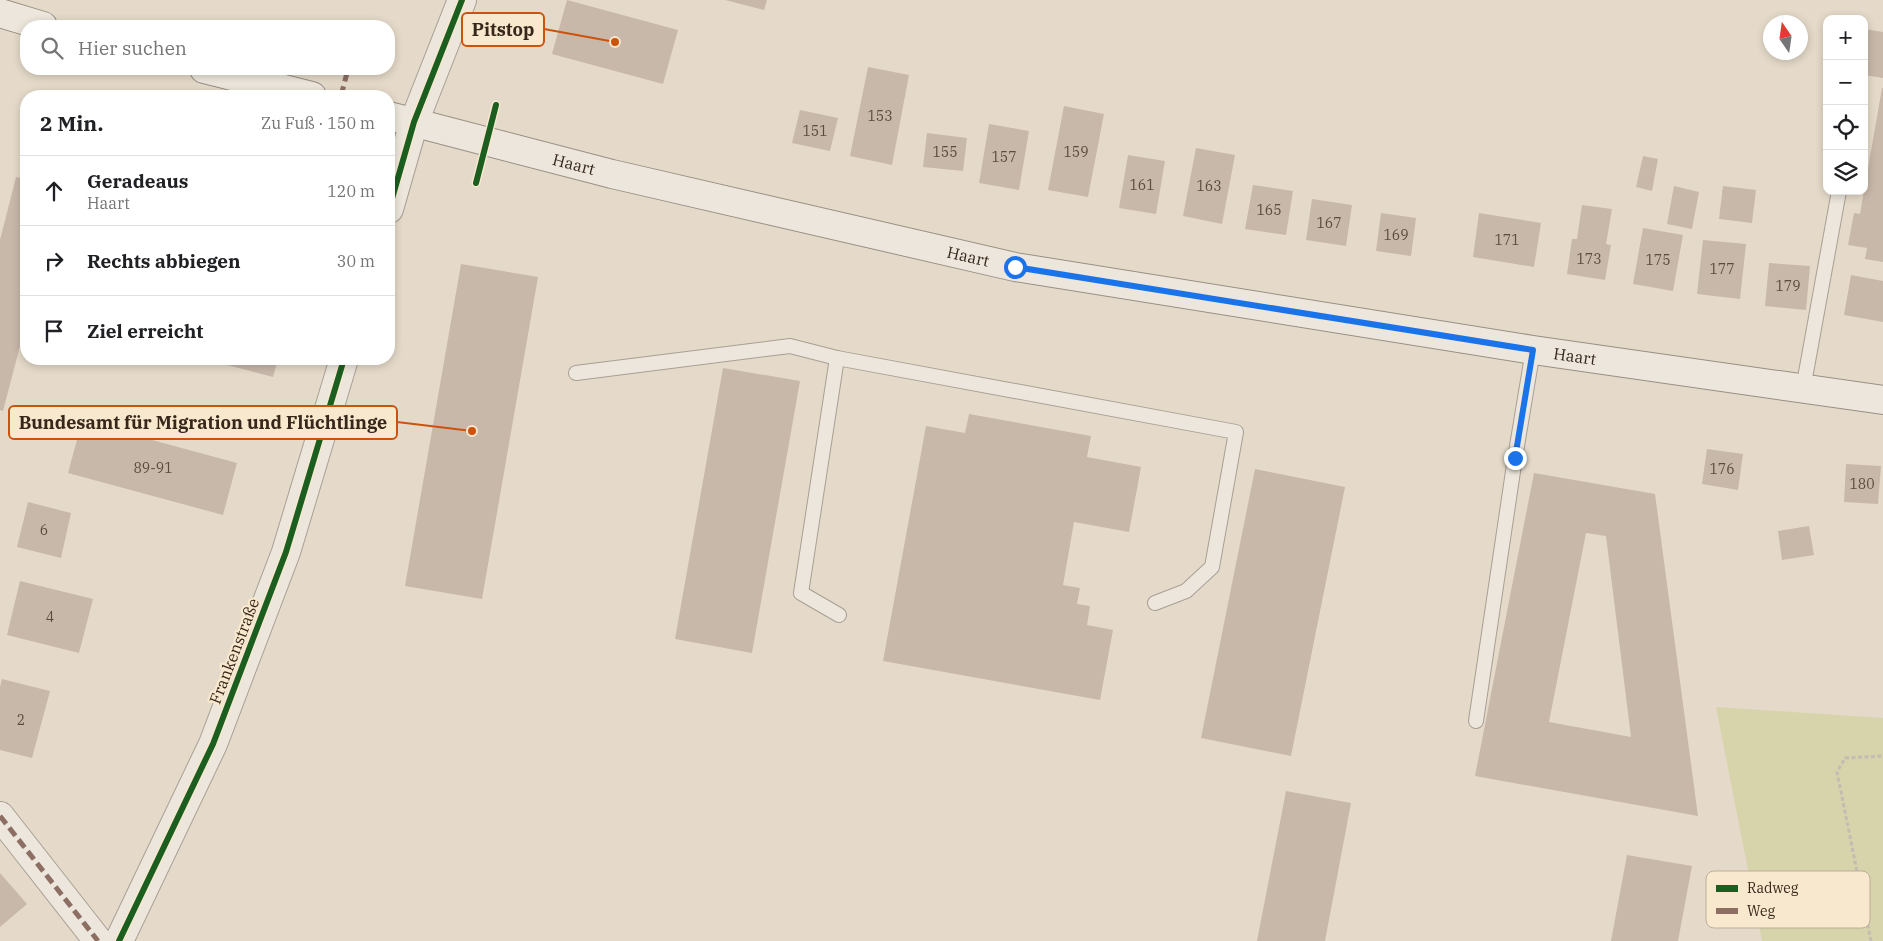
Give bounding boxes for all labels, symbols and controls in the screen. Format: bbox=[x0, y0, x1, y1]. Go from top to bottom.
callout: Pitstop bbox=[462, 13, 544, 46]
north arrow bbox=[1763, 15, 1808, 60]
map controls bbox=[1823, 15, 1868, 195]
button: + bbox=[1823, 15, 1868, 60]
text: Pitstop bbox=[472, 18, 534, 41]
search box bbox=[20, 20, 395, 75]
icon: search bbox=[38, 34, 66, 62]
text: Hier suchen bbox=[78, 36, 187, 60]
button: − bbox=[1823, 60, 1868, 105]
button: locate bbox=[1823, 105, 1868, 150]
house number: 153 bbox=[867, 107, 893, 125]
text: 2 Min. bbox=[40, 109, 103, 137]
text: Zu Fuß · 150 m bbox=[261, 113, 375, 133]
house number: 151 bbox=[802, 122, 828, 140]
house number: 155 bbox=[932, 143, 958, 161]
house number: 159 bbox=[1063, 143, 1089, 161]
house number: 157 bbox=[991, 148, 1017, 166]
street label: Haart bbox=[551, 149, 598, 179]
button: layers bbox=[1823, 150, 1868, 195]
text: Geradeaus bbox=[87, 169, 188, 193]
house number: 161 bbox=[1129, 176, 1155, 194]
icon: ahead bbox=[40, 177, 68, 205]
house number: 163 bbox=[1196, 177, 1222, 195]
text: 120 m bbox=[327, 181, 375, 201]
text: Haart bbox=[87, 193, 130, 213]
house number: 165 bbox=[1256, 201, 1282, 219]
house number: 167 bbox=[1316, 214, 1342, 232]
house number: 169 bbox=[1383, 226, 1409, 244]
house number: 171 bbox=[1494, 231, 1520, 249]
street label: Haart bbox=[945, 242, 992, 271]
icon: right bbox=[40, 247, 68, 275]
text: Rechts abbiegen bbox=[87, 249, 241, 273]
house number: 173 bbox=[1576, 250, 1602, 268]
text: 30 m bbox=[337, 251, 375, 271]
house number: 175 bbox=[1645, 251, 1671, 269]
route start bbox=[1004, 256, 1027, 279]
house number: 177 bbox=[1709, 260, 1735, 278]
house number: 179 bbox=[1775, 277, 1801, 295]
icon: arrive bbox=[40, 317, 68, 345]
text: Ziel erreicht bbox=[87, 319, 203, 343]
street label: Haart bbox=[1552, 343, 1598, 369]
callout: Bundesamt für Migration und Flüchtlinge bbox=[9, 406, 397, 439]
text: Bundesamt für Migration und Flüchtlinge bbox=[19, 411, 387, 434]
route end bbox=[1504, 447, 1527, 470]
house number: 89-91 bbox=[133, 459, 173, 477]
house number: 176 bbox=[1709, 460, 1735, 478]
house number: 180 bbox=[1849, 475, 1875, 493]
house number: 6 bbox=[40, 521, 48, 539]
street label: Frankenstraße bbox=[205, 595, 263, 707]
house number: 4 bbox=[46, 608, 54, 626]
house number: 2 bbox=[17, 711, 25, 729]
legend bbox=[1706, 871, 1870, 928]
text: Radweg bbox=[1747, 879, 1799, 897]
text: Weg bbox=[1747, 902, 1775, 920]

